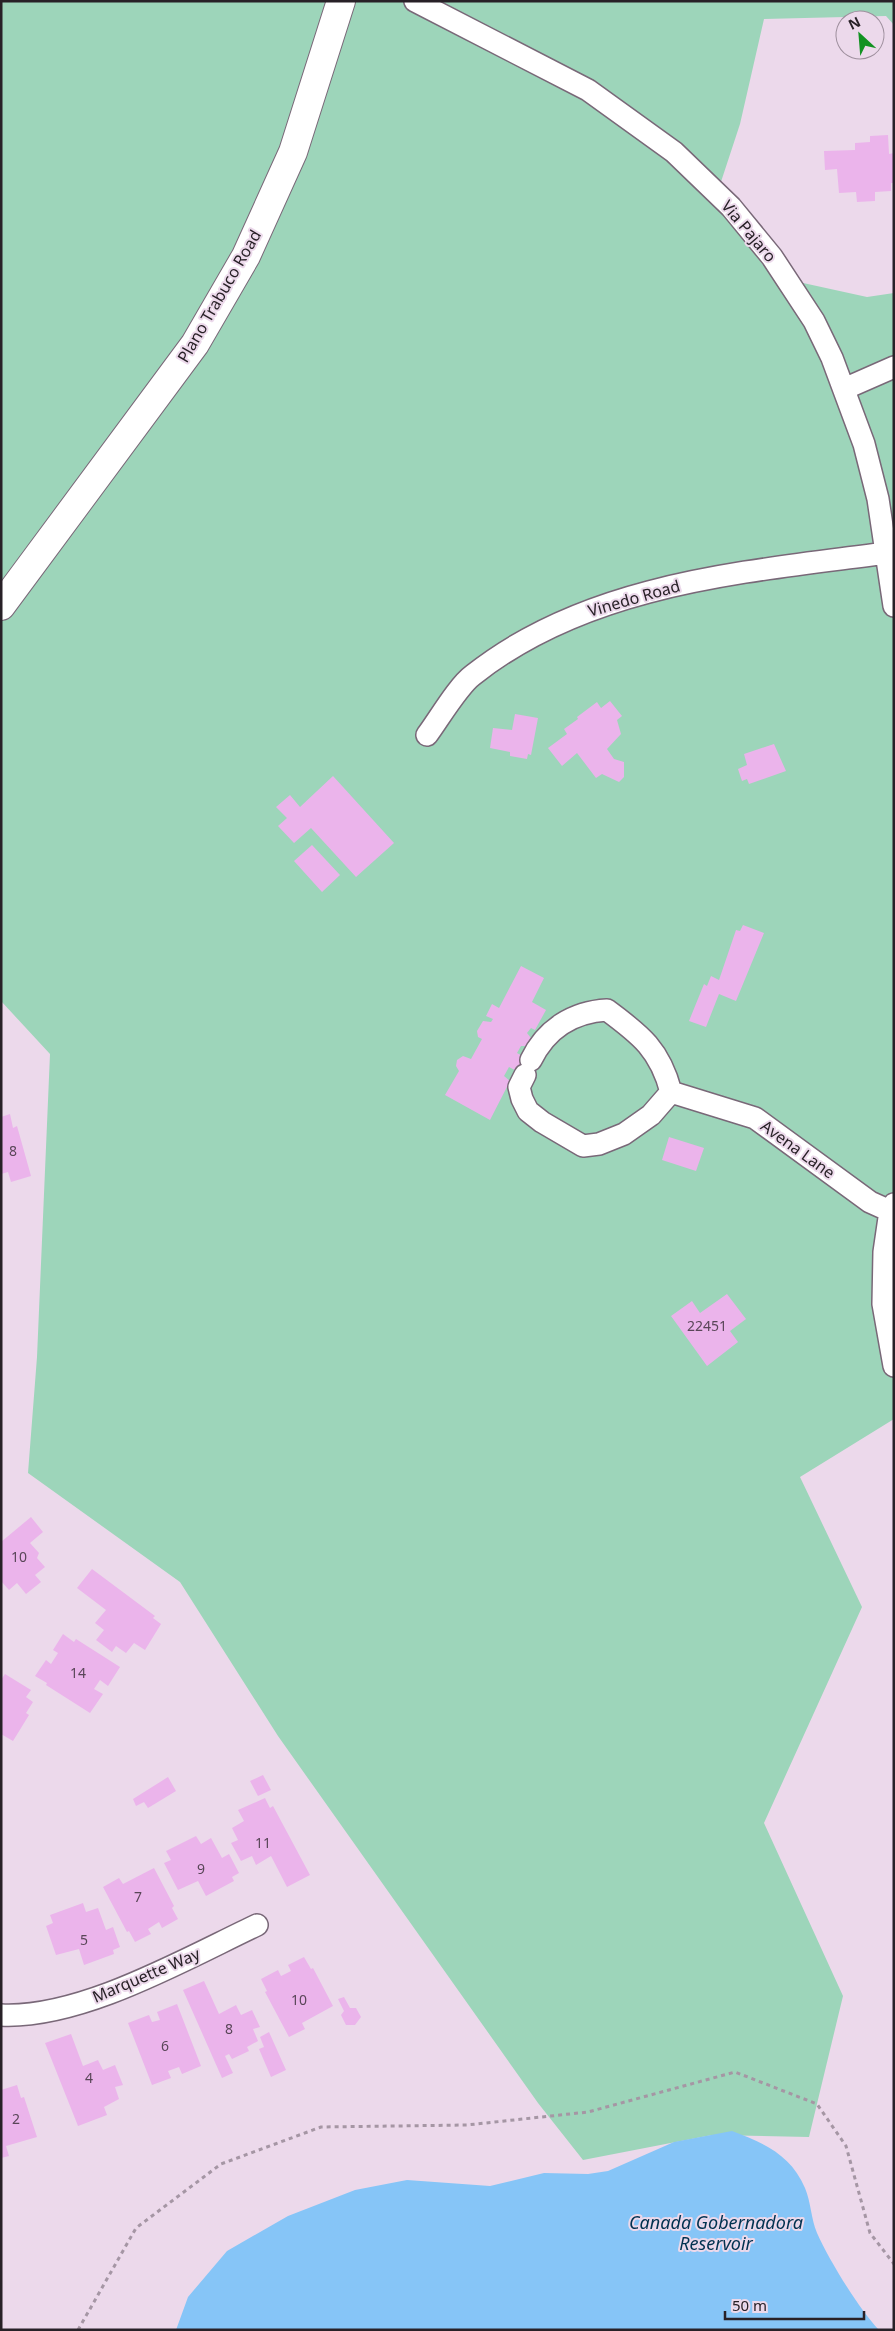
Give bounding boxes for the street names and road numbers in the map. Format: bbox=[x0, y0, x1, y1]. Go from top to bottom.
street label: Via Pajaro bbox=[717, 195, 781, 267]
street label: Plano Trabuco Road bbox=[172, 226, 266, 366]
street label: Vinedo Road bbox=[585, 574, 683, 622]
street label: Avena Lane bbox=[756, 1115, 840, 1183]
street label: Marquette Way bbox=[89, 1942, 204, 2008]

